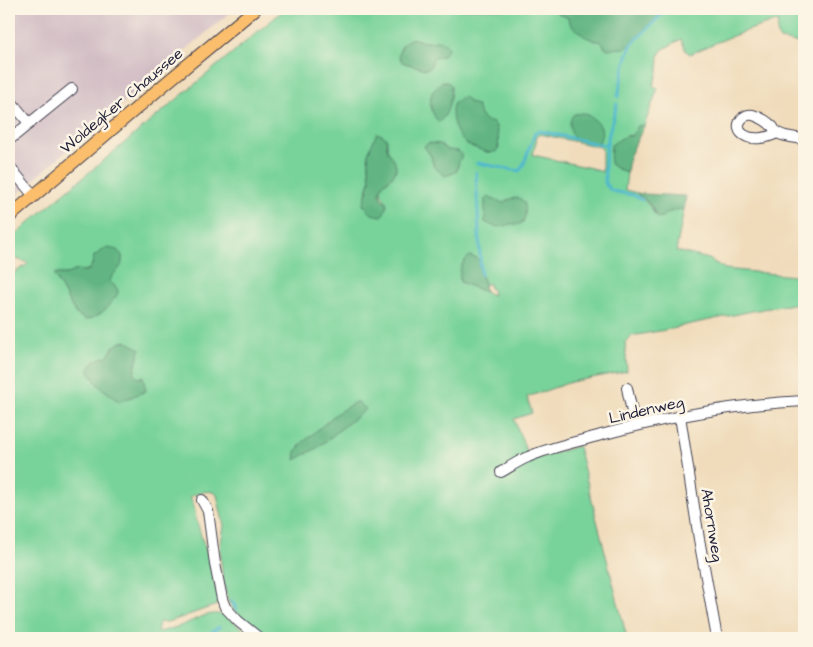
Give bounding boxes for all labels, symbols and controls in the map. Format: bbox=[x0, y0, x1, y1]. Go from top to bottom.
street label: Woldegker Chaussee bbox=[55, 43, 189, 160]
street label: Lindenweg bbox=[607, 391, 686, 430]
street label: Ahornweg bbox=[694, 487, 729, 564]

